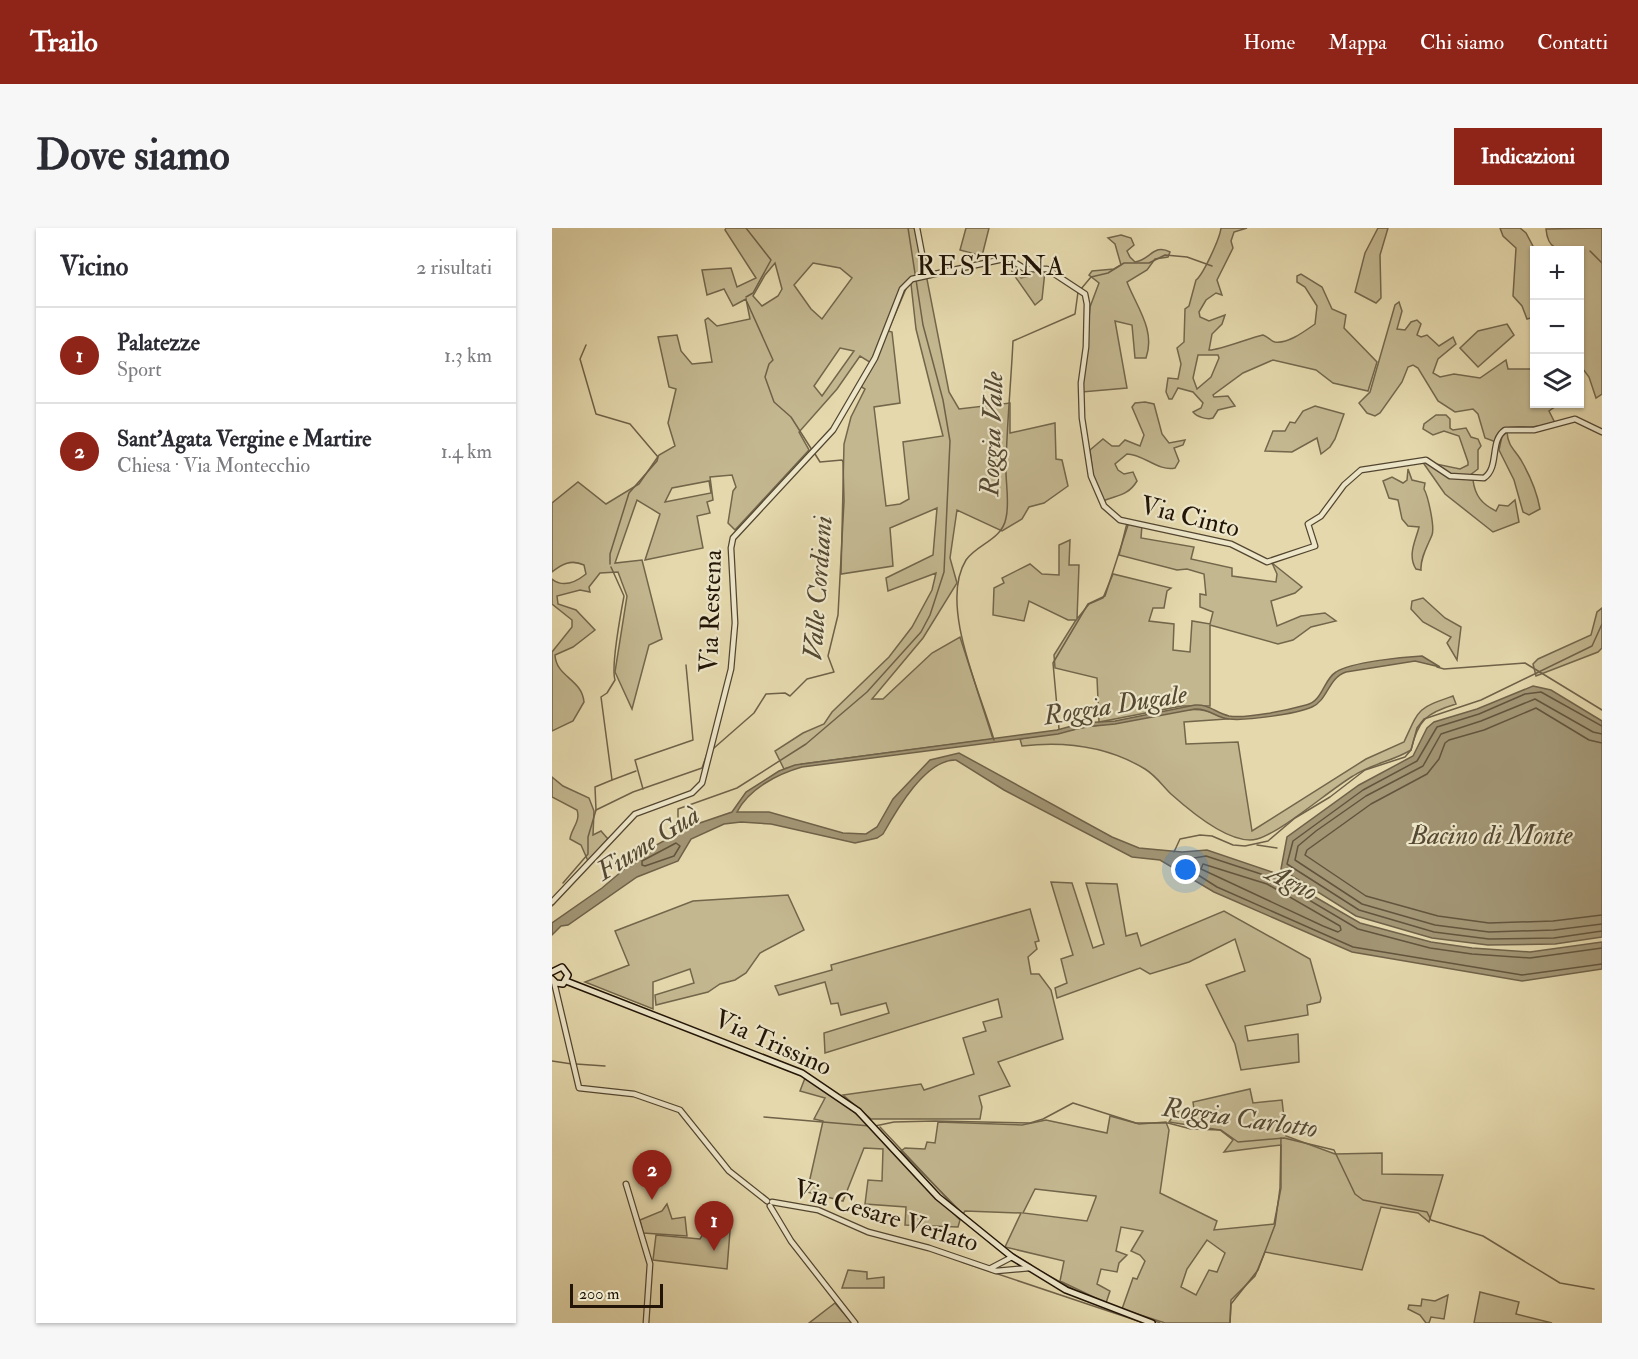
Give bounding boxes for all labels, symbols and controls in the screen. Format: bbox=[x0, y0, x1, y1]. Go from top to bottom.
text: Trailo bbox=[30, 25, 98, 60]
text: Home bbox=[1243, 29, 1295, 56]
text: Mappa bbox=[1328, 29, 1387, 56]
text: Chi siamo bbox=[1420, 29, 1504, 56]
text: Contatti bbox=[1537, 29, 1608, 56]
button: Indicazioni bbox=[1454, 128, 1602, 185]
text: Dove siamo bbox=[36, 130, 230, 182]
map controls bbox=[1530, 246, 1584, 408]
button: + bbox=[1530, 246, 1584, 300]
district label: RESTENA bbox=[916, 249, 1066, 284]
text: Vicino bbox=[60, 251, 128, 283]
text: 2 risultati bbox=[416, 255, 492, 280]
button: − bbox=[1530, 300, 1584, 354]
text: Palatezze bbox=[117, 329, 200, 357]
text: 1 bbox=[76, 343, 83, 368]
text: 1.3 km bbox=[444, 343, 492, 368]
button: layers bbox=[1530, 354, 1584, 408]
text: Sport bbox=[117, 357, 162, 382]
water label: Roggia Valle bbox=[973, 370, 1011, 498]
text: Sant'Agata Vergine e Martire bbox=[117, 425, 372, 453]
text: 2 bbox=[74, 439, 85, 464]
text: 1.4 km bbox=[441, 439, 492, 464]
text: Chiesa · Via Montecchio bbox=[117, 453, 310, 478]
street label: Via Cinto bbox=[1137, 489, 1243, 545]
water label: Valle Cordiani bbox=[796, 515, 840, 661]
street label: Via Restena bbox=[693, 549, 729, 673]
water label: Roggia Dugale bbox=[1040, 677, 1190, 733]
water label: Fiume Guà bbox=[588, 798, 706, 889]
water label: Bacino di Monte bbox=[1407, 819, 1574, 852]
water label: Agno bbox=[1258, 854, 1323, 908]
your location bbox=[1171, 855, 1200, 884]
street label: Via Trissino bbox=[709, 1003, 837, 1083]
water label: Roggia Carlotto bbox=[1159, 1091, 1320, 1145]
pin: 2 bbox=[632, 1150, 672, 1200]
street label: Via Cesare Verlato bbox=[790, 1173, 982, 1259]
pin: 1 bbox=[694, 1202, 734, 1251]
scale bar bbox=[570, 1281, 663, 1308]
text: 200 m bbox=[579, 1284, 619, 1304]

